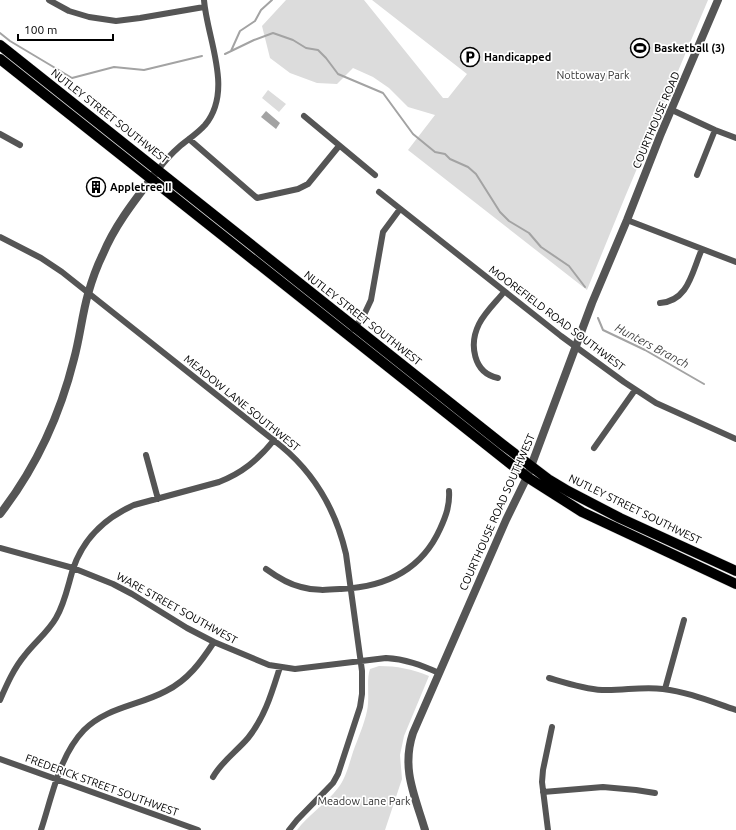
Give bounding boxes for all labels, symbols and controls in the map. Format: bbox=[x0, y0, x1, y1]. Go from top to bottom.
scale bar bbox=[18, 16, 113, 42]
text: 100 m bbox=[24, 23, 57, 36]
sports icon: Basketball (3) bbox=[629, 37, 651, 59]
place label: Basketball (3) bbox=[654, 42, 725, 55]
parking icon: Handicapped bbox=[459, 46, 481, 68]
place label: Handicapped bbox=[484, 51, 551, 63]
street label: NUTLEY STREET SOUTHWEST bbox=[49, 66, 171, 166]
park label: Nottoway Park bbox=[556, 69, 630, 81]
street label: COURTHOUSE ROAD bbox=[630, 70, 682, 170]
building icon: Appletree II bbox=[85, 176, 107, 198]
place label: Appletree II bbox=[110, 181, 172, 193]
street label: MOOREFIELD ROAD SOUTHWEST bbox=[487, 263, 627, 373]
street label: NUTLEY STREET SOUTHWEST bbox=[302, 268, 424, 368]
water label: Hunters Branch bbox=[613, 321, 691, 370]
street label: MEADOW LANE SOUTHWEST bbox=[182, 353, 302, 453]
street label: COURTHOUSE ROAD SOUTHWEST bbox=[457, 432, 537, 592]
street label: NUTLEY STREET SOUTHWEST bbox=[567, 472, 703, 546]
street label: WARE STREET SOUTHWEST bbox=[115, 570, 239, 646]
street label: FREDERICK STREET SOUTHWEST bbox=[24, 752, 180, 818]
park label: Meadow Lane Park bbox=[317, 795, 411, 807]

